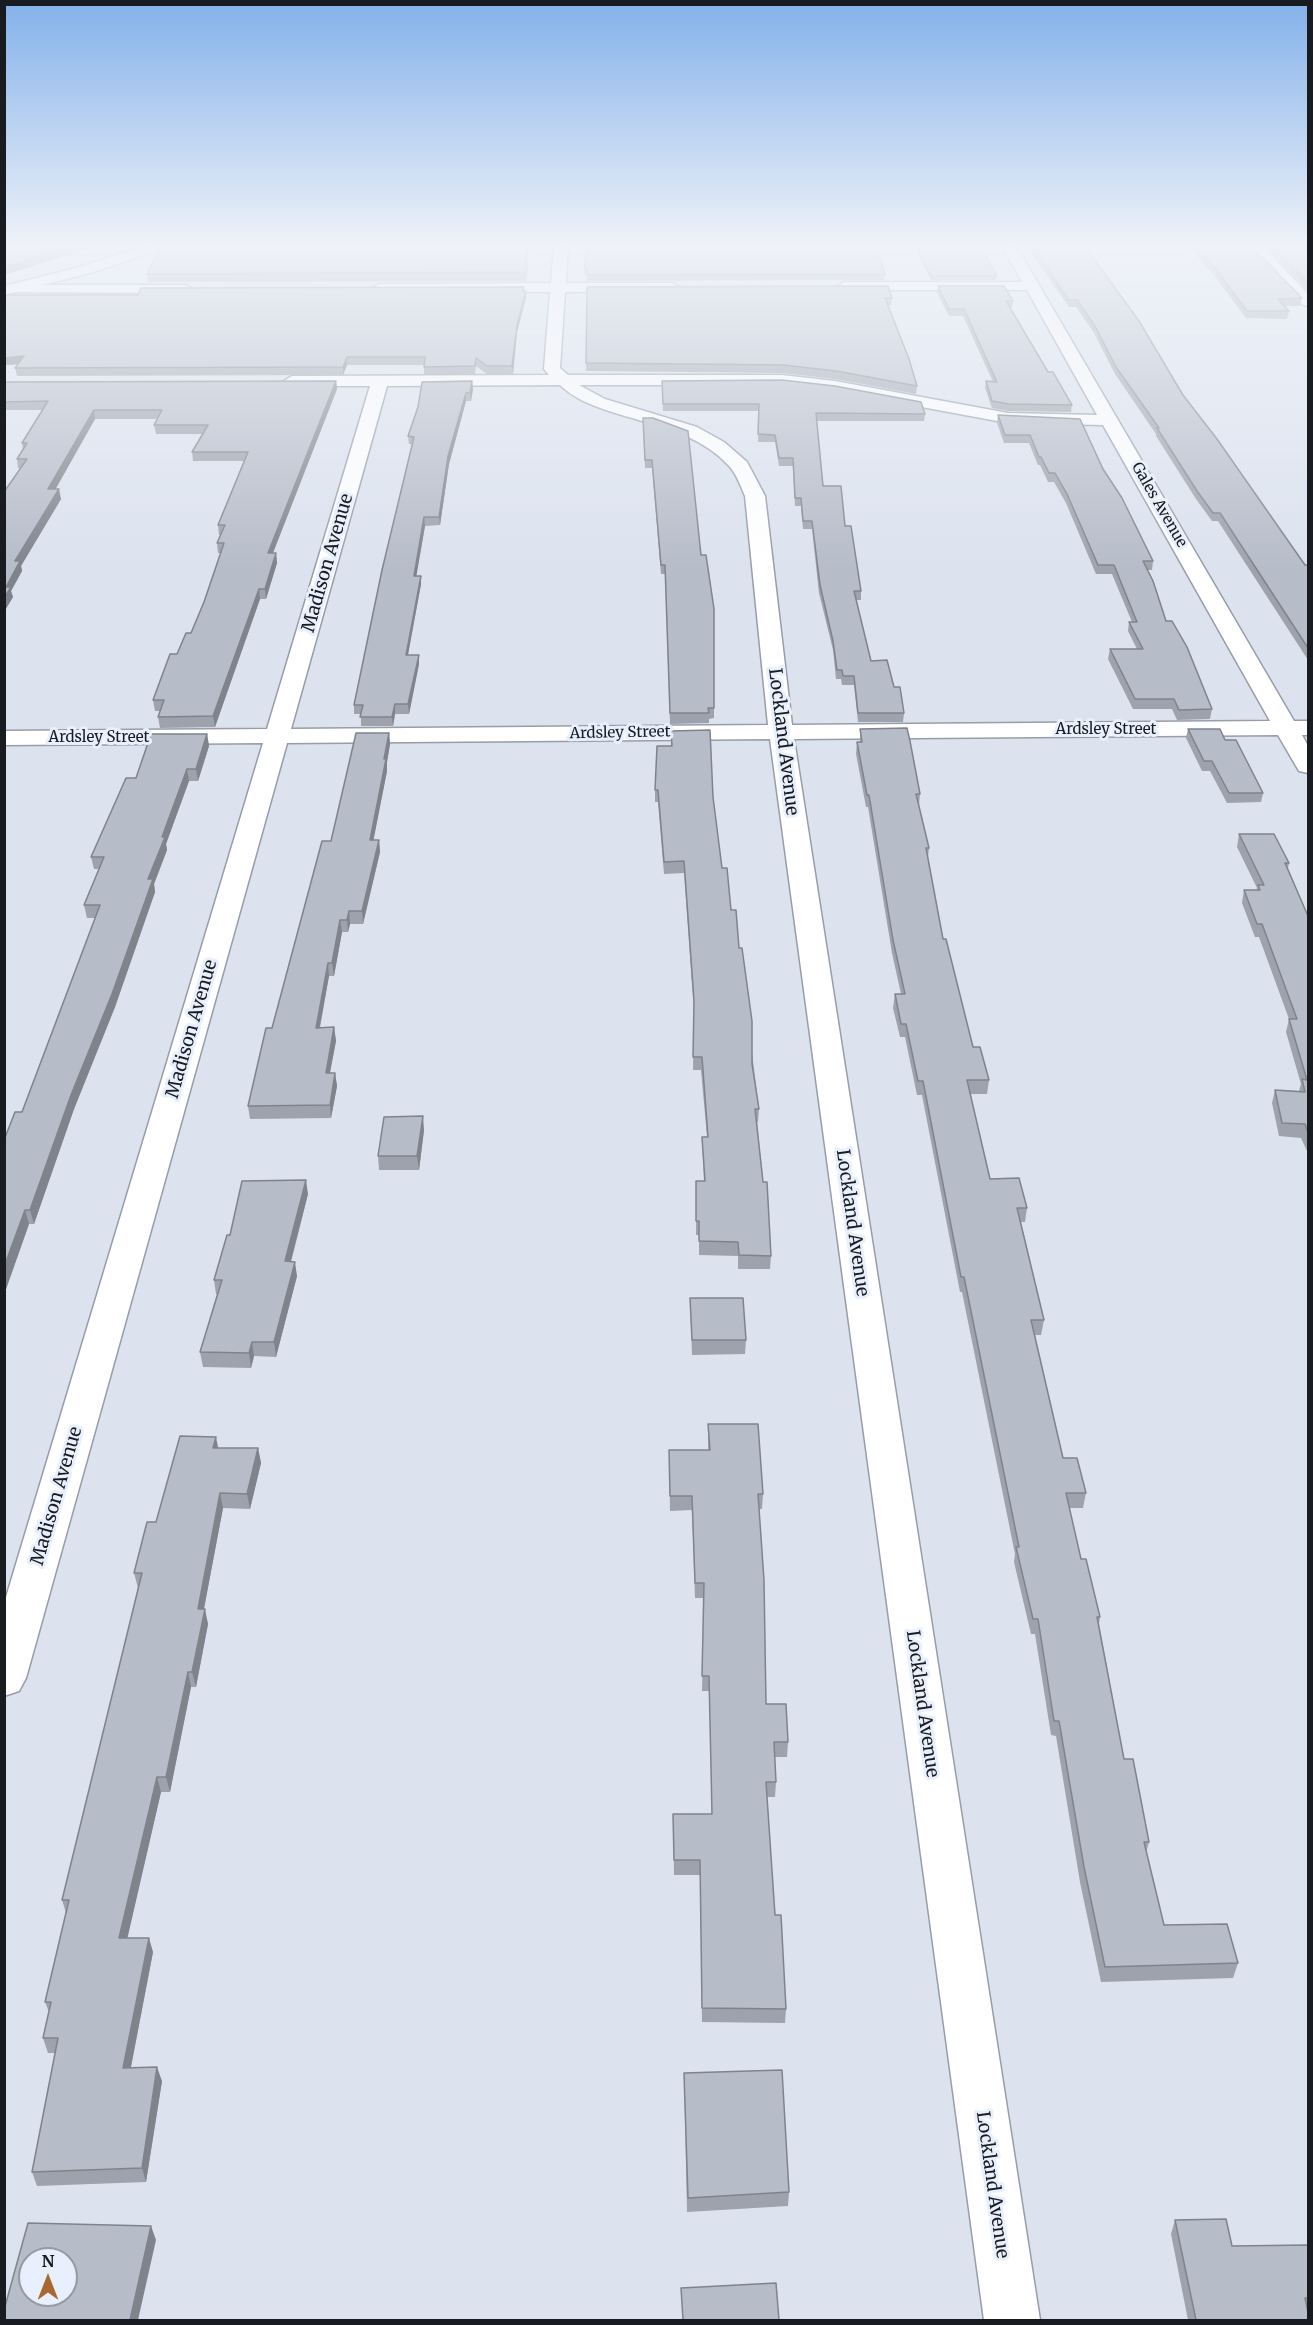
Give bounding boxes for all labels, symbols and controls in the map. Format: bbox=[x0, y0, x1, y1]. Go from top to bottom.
street label: Gales Avenue bbox=[1127, 459, 1191, 551]
street label: Madison Avenue bbox=[298, 491, 358, 635]
street label: Lockland Avenue bbox=[763, 667, 803, 817]
street label: Ardsley Street bbox=[1056, 721, 1156, 739]
street label: Ardsley Street bbox=[569, 723, 671, 743]
street label: Ardsley Street bbox=[49, 729, 149, 747]
street label: Madison Avenue bbox=[162, 957, 222, 1101]
street label: Lockland Avenue bbox=[831, 1148, 873, 1298]
street label: Madison Avenue bbox=[27, 1424, 87, 1568]
street label: Lockland Avenue bbox=[901, 1629, 943, 1779]
street label: Lockland Avenue bbox=[971, 2110, 1013, 2260]
north arrow bbox=[18, 2247, 78, 2307]
text: N bbox=[42, 2251, 54, 2271]

